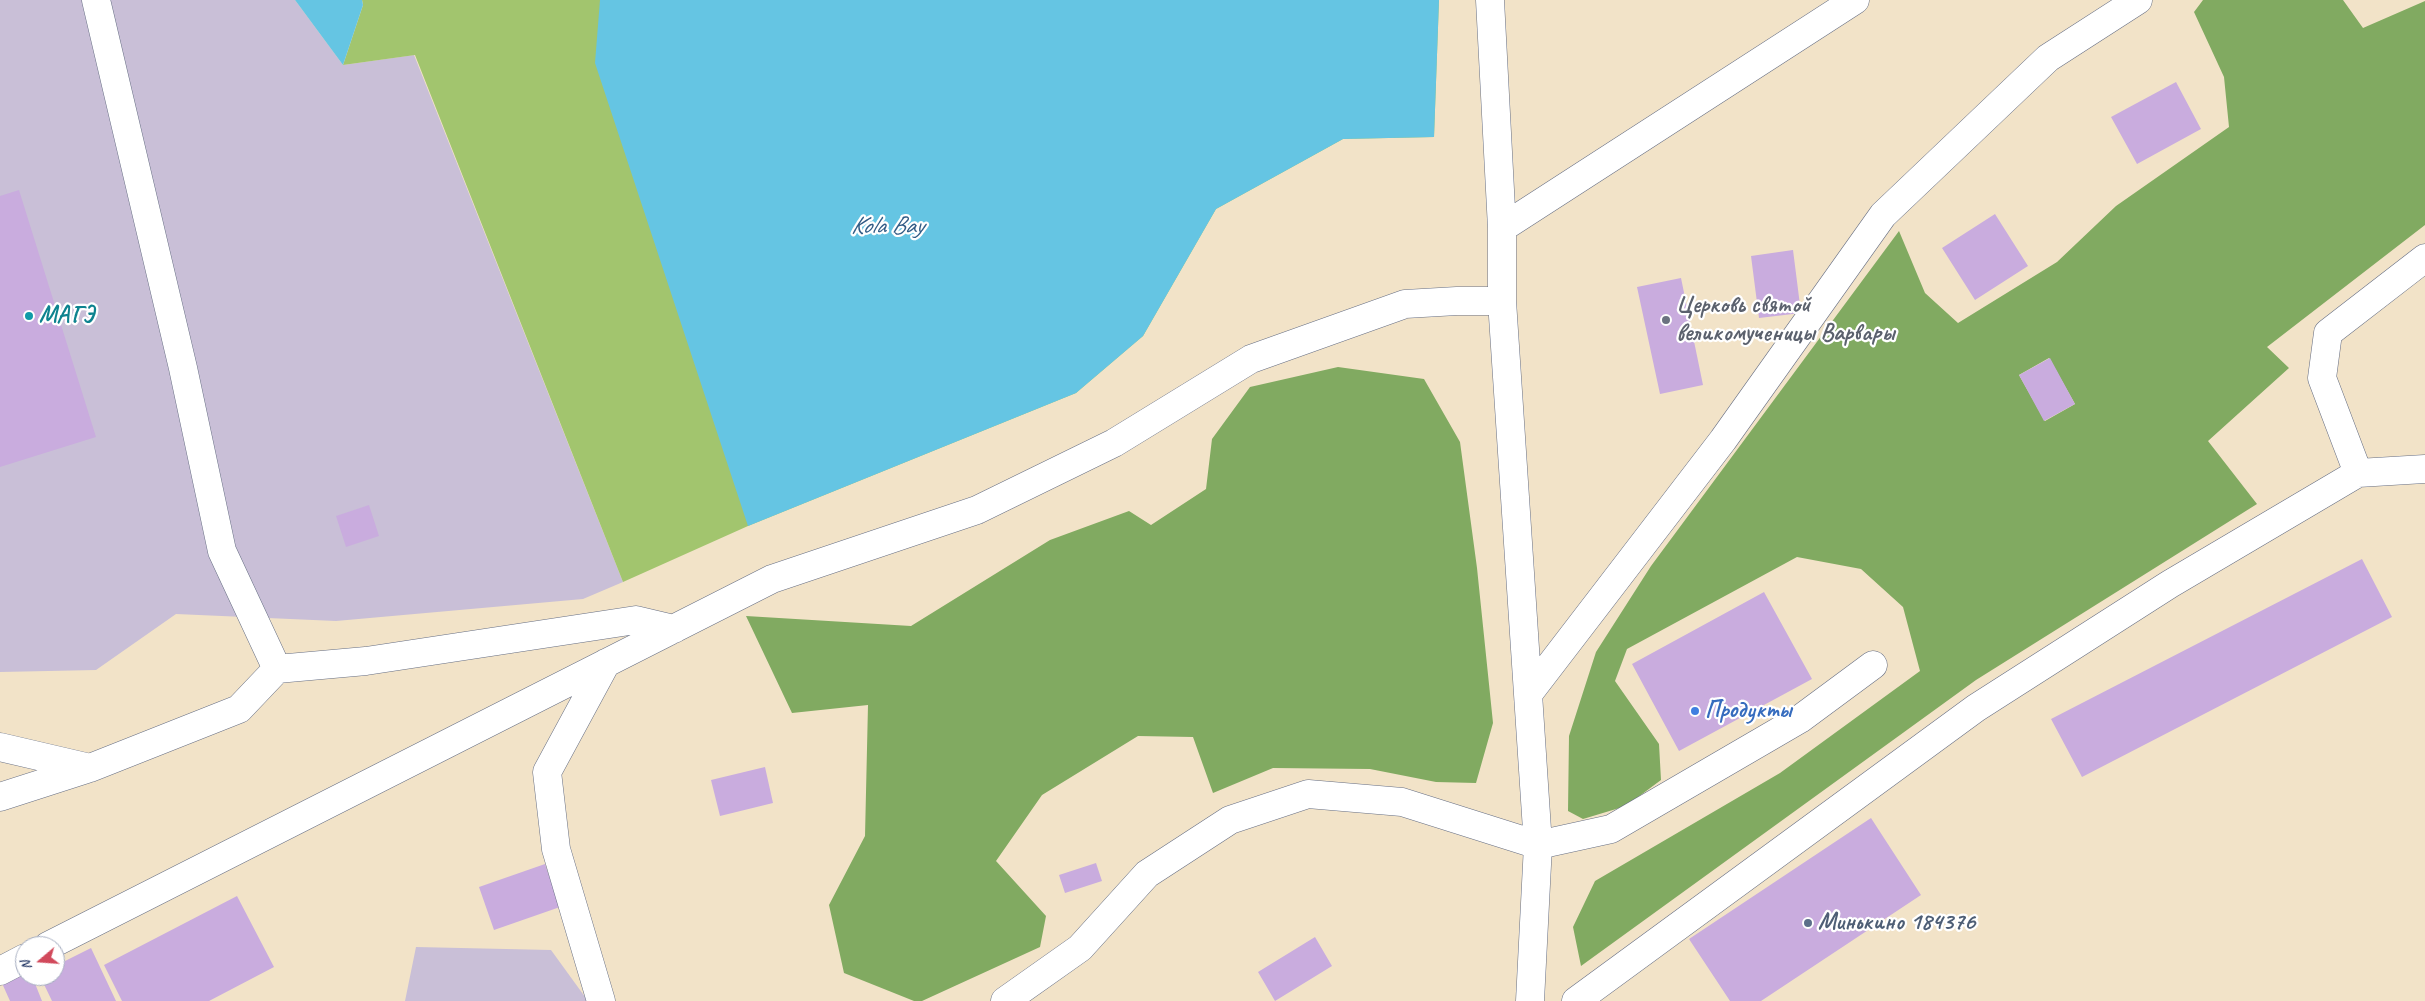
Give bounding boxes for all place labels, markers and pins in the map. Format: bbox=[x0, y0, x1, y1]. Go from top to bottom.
place label: Церковь святой великомученицы Варвары bbox=[1676, 292, 1895, 348]
place label: МАГЭ bbox=[39, 302, 94, 330]
marker: МАГЭ bbox=[23, 310, 35, 322]
marker: Церковь святой великомученицы Варвары bbox=[1660, 314, 1672, 326]
place label: Продукты bbox=[1705, 697, 1792, 725]
marker: Продукты bbox=[1689, 705, 1701, 717]
place label: Минькино 184376 bbox=[1818, 909, 1975, 937]
marker: Минькино 184376 bbox=[1802, 917, 1814, 929]

